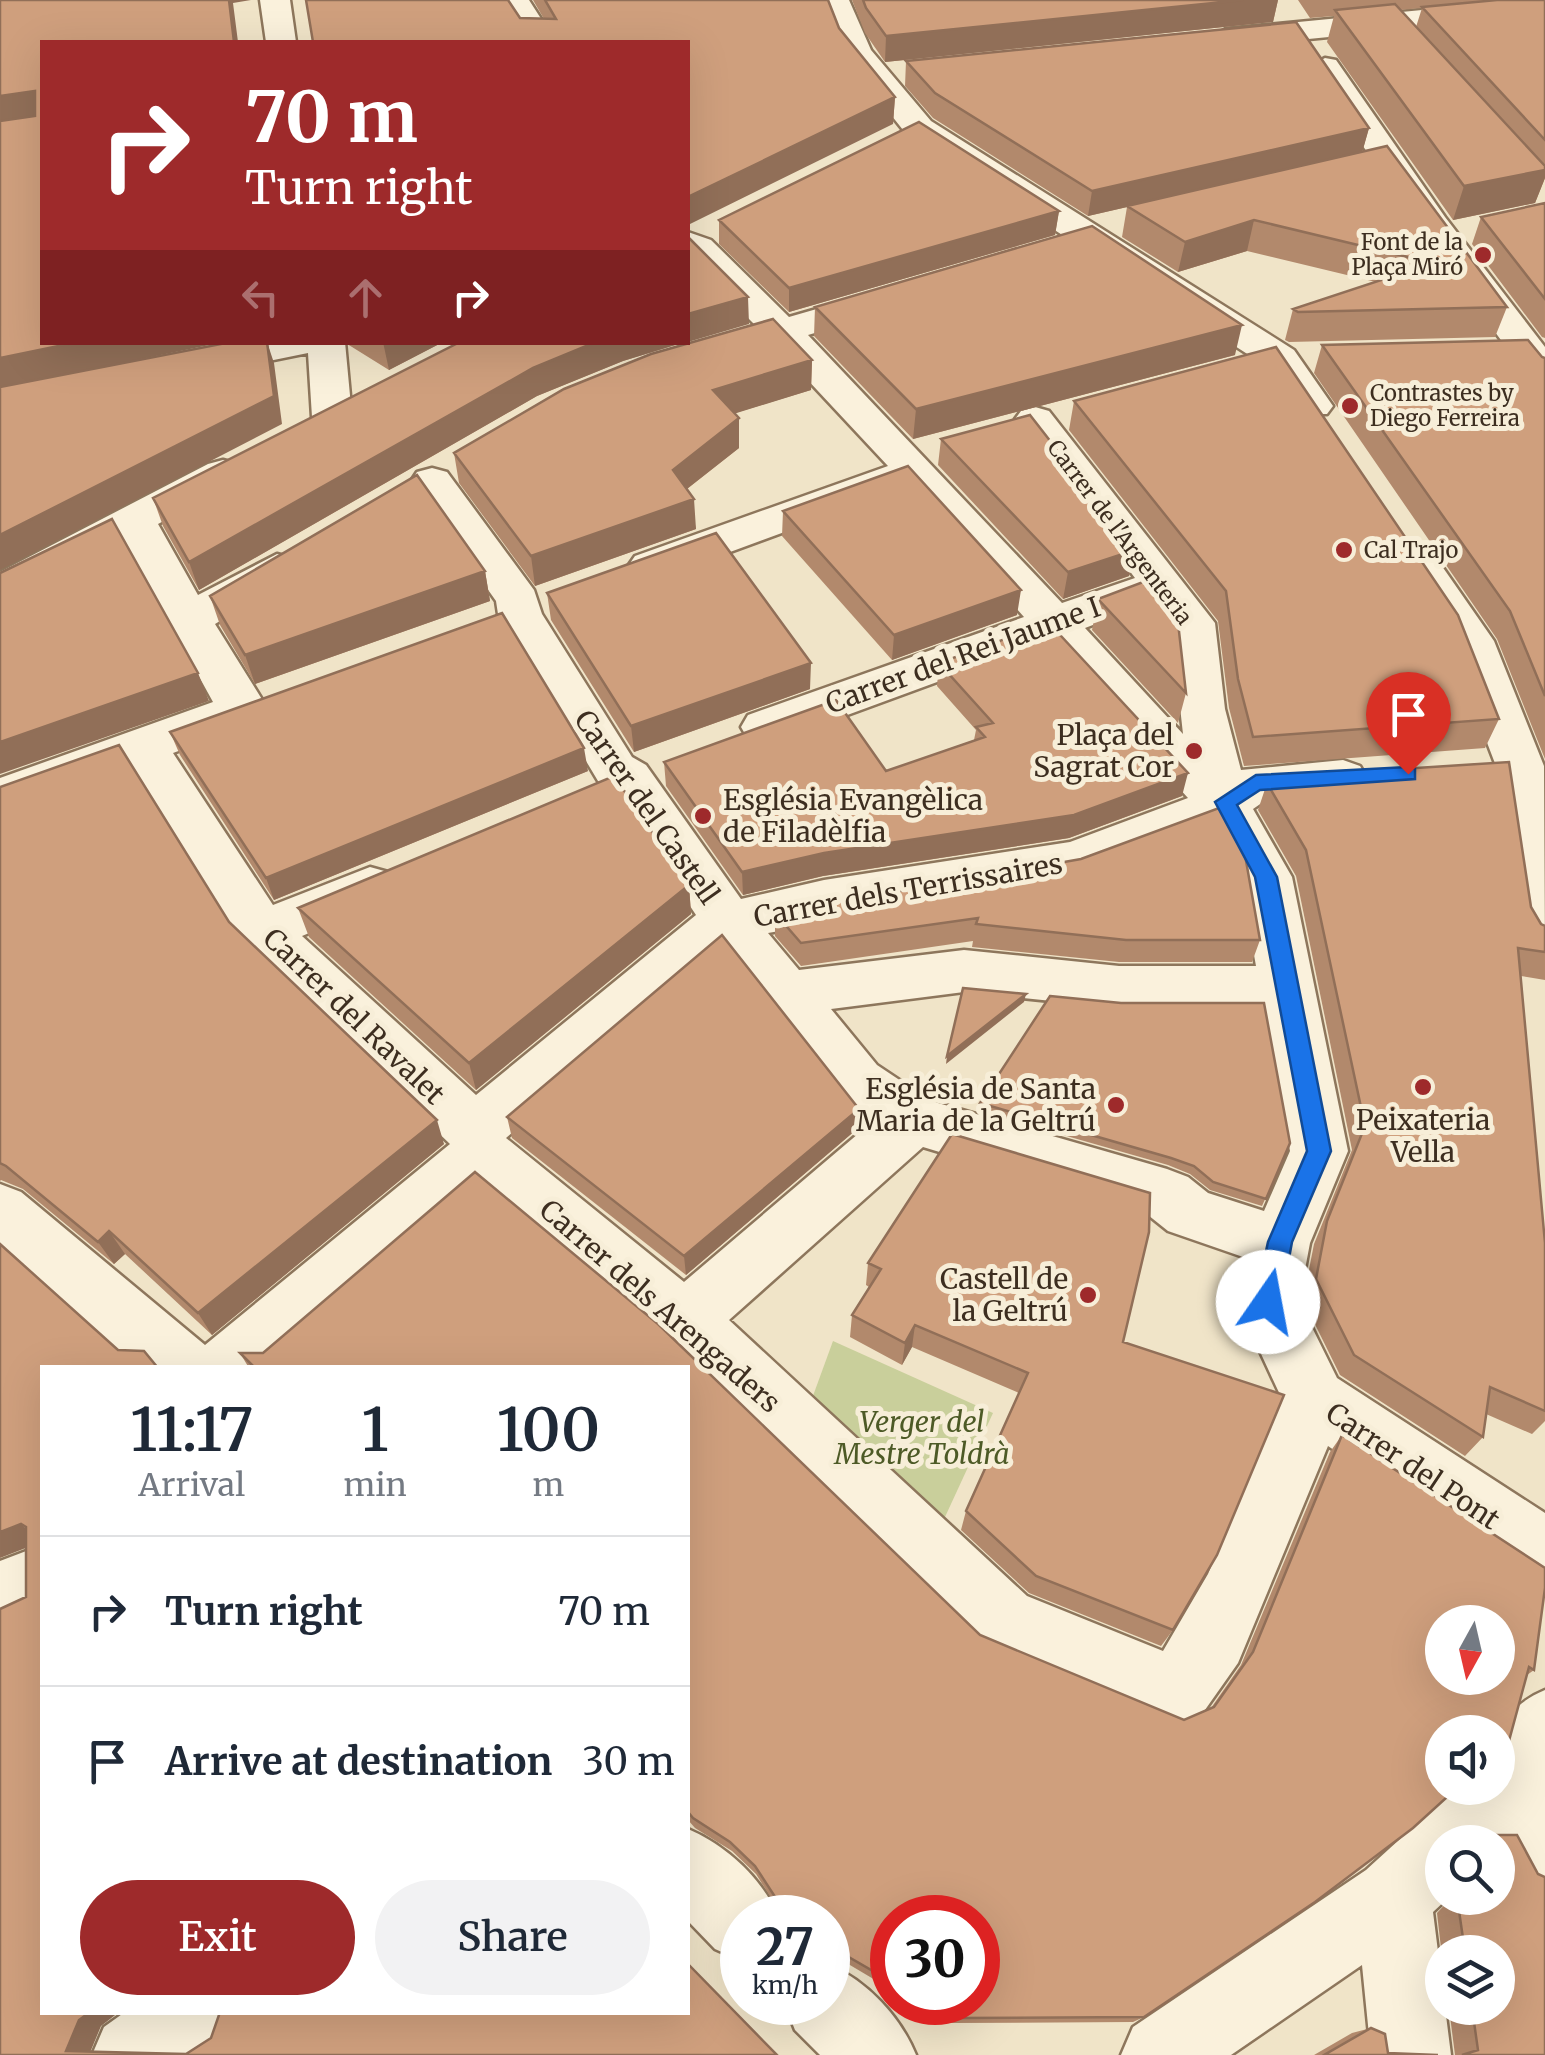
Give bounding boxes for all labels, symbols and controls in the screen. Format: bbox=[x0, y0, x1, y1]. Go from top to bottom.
text: 70 m bbox=[245, 73, 418, 161]
icon: right bbox=[80, 80, 210, 210]
text: Turn right bbox=[245, 160, 473, 216]
place label: Font de la Plaça Miró bbox=[1351, 228, 1463, 281]
marker: Font de la Plaça Miró bbox=[1472, 244, 1494, 266]
icon: left bbox=[233, 270, 288, 325]
icon: ahead bbox=[338, 270, 393, 325]
icon: right bbox=[443, 270, 498, 325]
place label: Contrastes by Diego Ferreira bbox=[1370, 379, 1520, 432]
marker: Contrastes by Diego Ferreira bbox=[1339, 395, 1361, 417]
street label: Carrer de l'Argenteria bbox=[1041, 434, 1199, 630]
place label: Cal Trajo bbox=[1364, 536, 1459, 564]
marker: Cal Trajo bbox=[1333, 539, 1355, 561]
street label: Carrer del Rei Jaume I bbox=[821, 589, 1105, 721]
pin bbox=[1366, 672, 1451, 775]
icon: arrive bbox=[1381, 687, 1436, 742]
street label: Carrer del Castell bbox=[567, 703, 727, 911]
place label: Plaça del Sagrat Cor bbox=[1033, 717, 1174, 785]
marker: Plaça del Sagrat Cor bbox=[1183, 740, 1205, 762]
place label: Església Evangèlica de Filadèlfia bbox=[723, 782, 983, 850]
marker: Església Evangèlica de Filadèlfia bbox=[692, 805, 714, 827]
street label: Carrer dels Terrissaires bbox=[751, 845, 1065, 935]
street label: Carrer del Ravalet bbox=[256, 920, 452, 1112]
place label: Església de Santa Maria de la Geltrú bbox=[856, 1071, 1096, 1139]
marker: Peixateria Vella bbox=[1412, 1076, 1434, 1098]
marker: Església de Santa Maria de la Geltrú bbox=[1105, 1094, 1127, 1116]
place label: Peixateria Vella bbox=[1356, 1102, 1490, 1170]
street label: Carrer dels Arengaders bbox=[532, 1192, 788, 1420]
position arrow bbox=[1216, 1250, 1320, 1354]
place label: Castell de la Geltrú bbox=[940, 1261, 1068, 1329]
marker: Castell de la Geltrú bbox=[1077, 1284, 1099, 1306]
text: 11:17 bbox=[130, 1392, 253, 1467]
text: 1 bbox=[361, 1392, 389, 1467]
text: 100 bbox=[497, 1392, 600, 1467]
street label: Carrer del Pont bbox=[1319, 1395, 1507, 1537]
park label: Verger del Mestre Toldrà bbox=[833, 1404, 1010, 1472]
text: Arrival bbox=[138, 1465, 245, 1505]
text: min bbox=[343, 1465, 407, 1505]
text: m bbox=[532, 1465, 564, 1505]
icon: right bbox=[80, 1584, 135, 1639]
text: Turn right bbox=[165, 1588, 363, 1635]
text: 70 m bbox=[558, 1588, 650, 1635]
north arrow bbox=[1425, 1605, 1515, 1695]
map controls bbox=[1425, 1605, 1515, 2025]
button: sound bbox=[1425, 1715, 1515, 1805]
icon: arrive bbox=[80, 1734, 135, 1789]
text: Arrive at destination bbox=[165, 1738, 552, 1785]
text: 30 m bbox=[582, 1738, 675, 1785]
button: search bbox=[1425, 1825, 1515, 1915]
button: Exit bbox=[80, 1880, 355, 1995]
button: Share bbox=[375, 1880, 650, 1995]
speed limit sign: 30 bbox=[870, 1895, 1000, 2025]
text: 27 bbox=[756, 1916, 814, 1979]
button: layers bbox=[1425, 1935, 1515, 2025]
text: km/h bbox=[752, 1969, 818, 2001]

